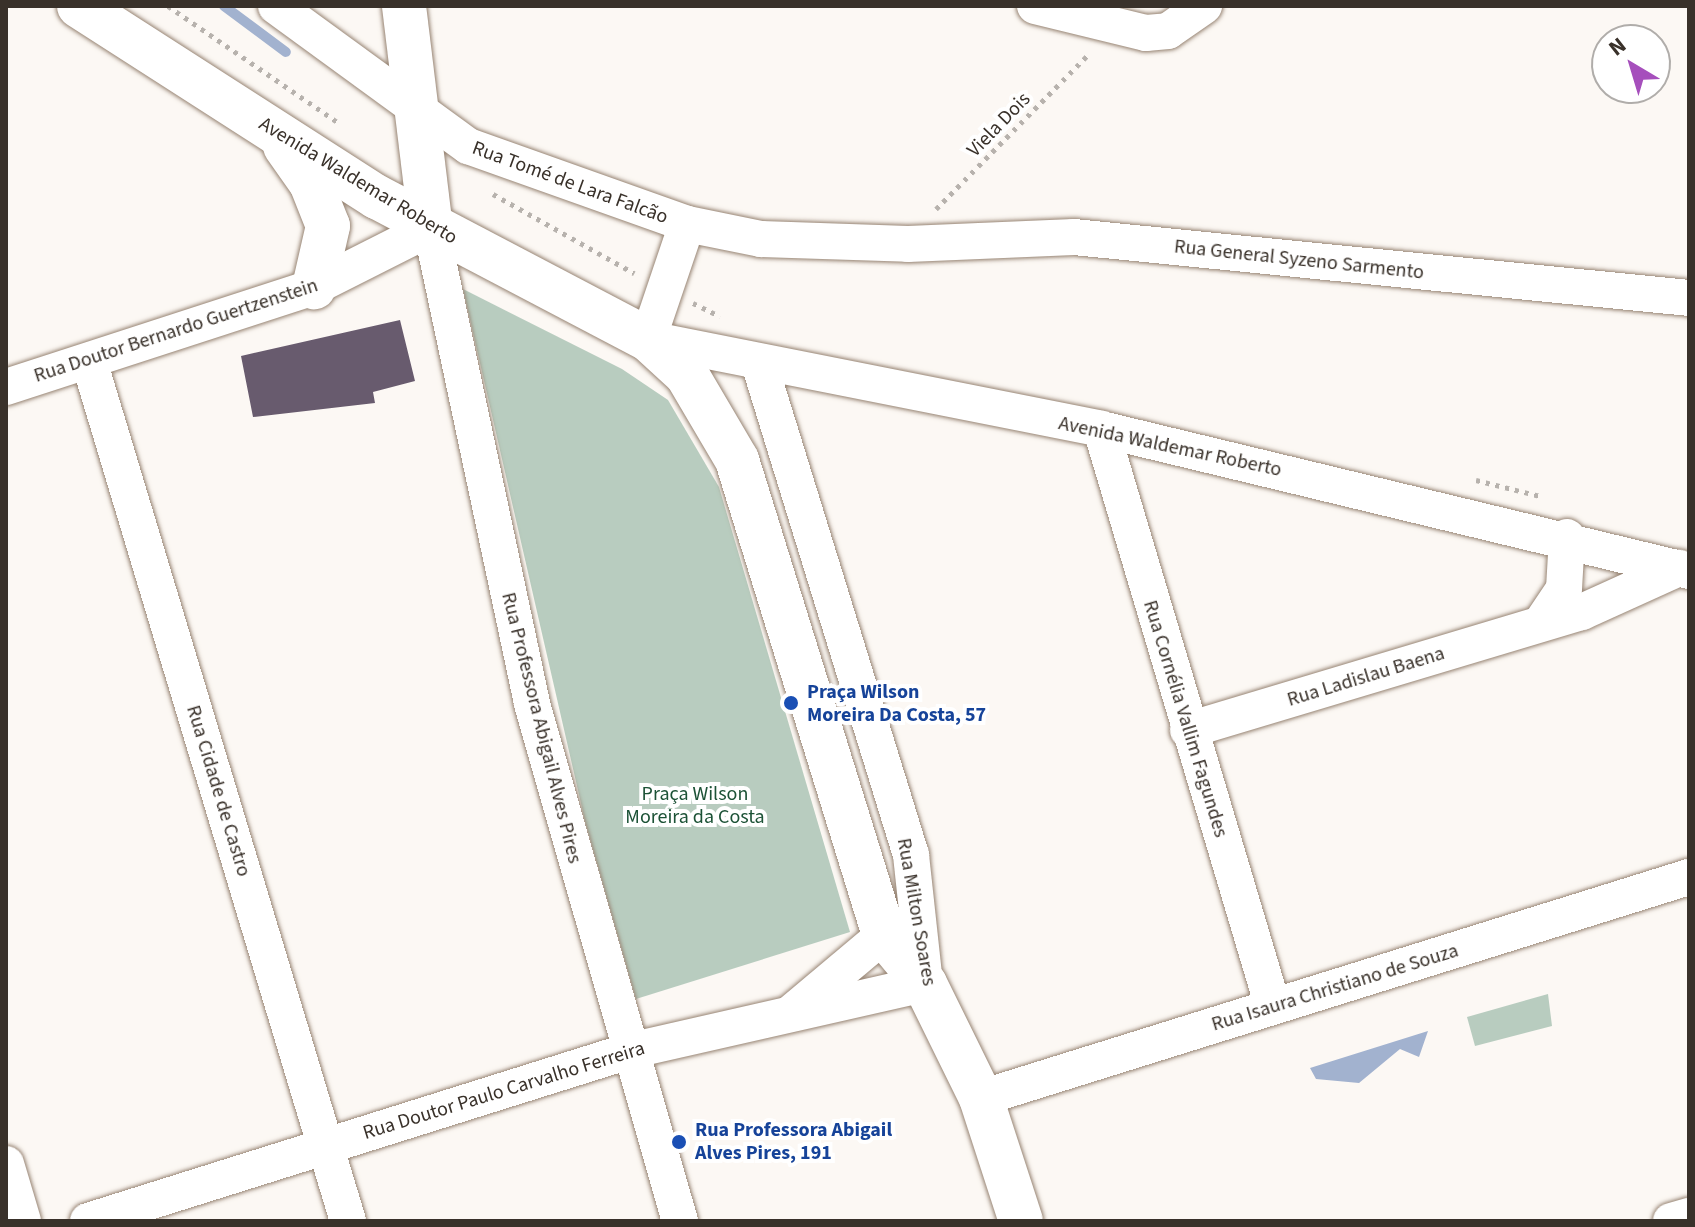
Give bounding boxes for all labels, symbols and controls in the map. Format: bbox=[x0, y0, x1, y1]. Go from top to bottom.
north arrow bbox=[1591, 24, 1671, 104]
text: N bbox=[1602, 30, 1633, 64]
street label: Viela Dois bbox=[962, 88, 1036, 162]
street label: Avenida Waldemar Roberto bbox=[254, 112, 462, 250]
street label: Rua Tomé de Lara Falcão bbox=[469, 136, 671, 230]
street label: Rua General Syzeno Sarmento bbox=[1173, 235, 1425, 285]
street label: Rua Doutor Bernardo Guertzenstein bbox=[31, 274, 321, 388]
street label: Avenida Waldemar Roberto bbox=[1056, 412, 1284, 482]
street label: Rua Professora Abigail Alves Pires bbox=[496, 590, 586, 866]
street label: Rua Cornélia Vallim Fagundes bbox=[1137, 598, 1233, 840]
street label: Rua Ladislau Baena bbox=[1284, 642, 1448, 712]
place label: Praça Wilson Moreira Da Costa, 57 bbox=[807, 680, 986, 727]
marker: Praça Wilson Moreira Da Costa, 57 bbox=[782, 694, 800, 712]
street label: Rua Cidade de Castro bbox=[181, 703, 255, 879]
park label: Praça Wilson Moreira da Costa bbox=[625, 782, 765, 829]
street label: Rua Milton Soares bbox=[891, 836, 941, 988]
street label: Rua Isaura Christiano de Souza bbox=[1209, 939, 1461, 1037]
street label: Rua Doutor Paulo Carvalho Ferreira bbox=[360, 1037, 648, 1145]
place label: Rua Professora Abigail Alves Pires, 191 bbox=[695, 1118, 892, 1165]
marker: Rua Professora Abigail Alves Pires, 191 bbox=[670, 1133, 688, 1151]

